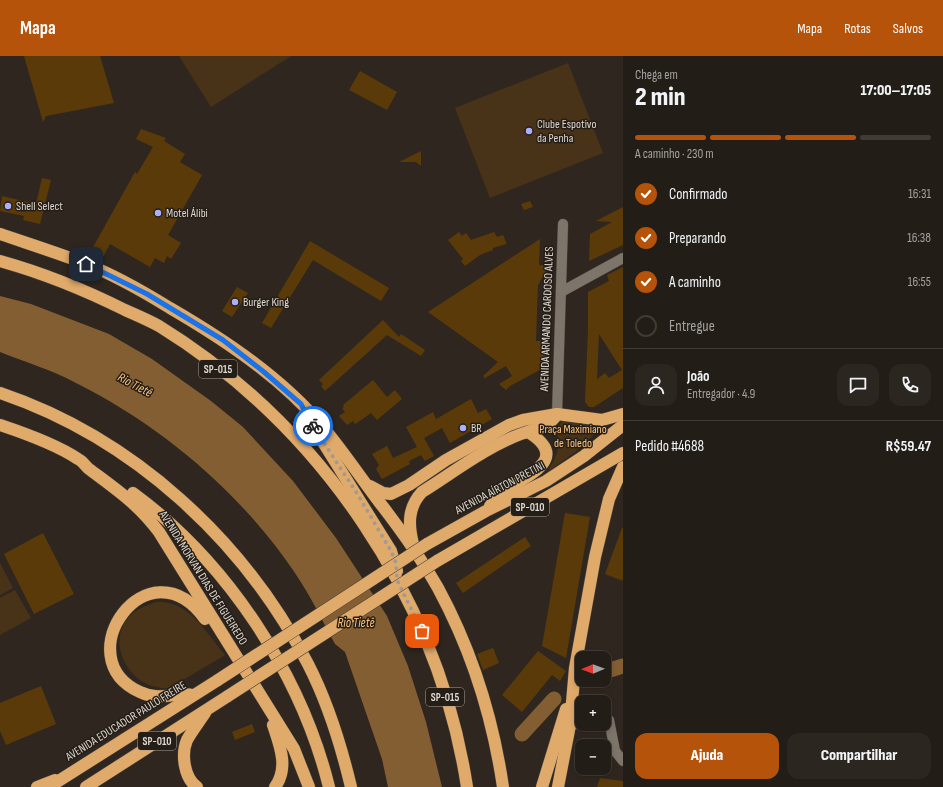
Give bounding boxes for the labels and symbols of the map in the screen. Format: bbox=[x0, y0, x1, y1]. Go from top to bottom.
place label: Clube Espotivo da Penha bbox=[537, 117, 596, 146]
marker: Clube Espotivo da Penha bbox=[524, 126, 534, 136]
place label: Shell Select bbox=[16, 199, 63, 214]
marker: Shell Select bbox=[3, 201, 13, 211]
place label: Motel Álibi bbox=[166, 206, 208, 221]
marker: Motel Álibi bbox=[153, 208, 163, 218]
street label: AVENIDA ARMANDO CARDOSO ALVES bbox=[537, 246, 557, 393]
pin bbox=[69, 247, 103, 281]
place label: Burger King bbox=[243, 295, 289, 310]
marker: Burger King bbox=[230, 297, 240, 307]
road number: SP-015 bbox=[199, 360, 237, 378]
water label: Rio Tietê bbox=[115, 369, 155, 401]
courier bbox=[293, 406, 333, 446]
place label: BR bbox=[471, 421, 482, 436]
park label: Praça Maximiano de Toledo bbox=[539, 422, 607, 451]
marker: BR bbox=[458, 423, 468, 433]
street label: AVENIDA AÍRTON PRETINI bbox=[452, 458, 547, 518]
road number: SP-010 bbox=[511, 498, 549, 516]
street label: AVENIDA MORVAN DIAS DE FIGUEIREDO bbox=[155, 507, 251, 648]
pin bbox=[405, 614, 439, 648]
water label: Rio Tietê bbox=[337, 615, 375, 631]
north arrow bbox=[575, 651, 611, 687]
street label: AVENIDA EDUCADOR PAULO FREIRE bbox=[62, 678, 189, 765]
road number: SP-015 bbox=[426, 688, 464, 706]
road number: SP-010 bbox=[138, 732, 176, 750]

